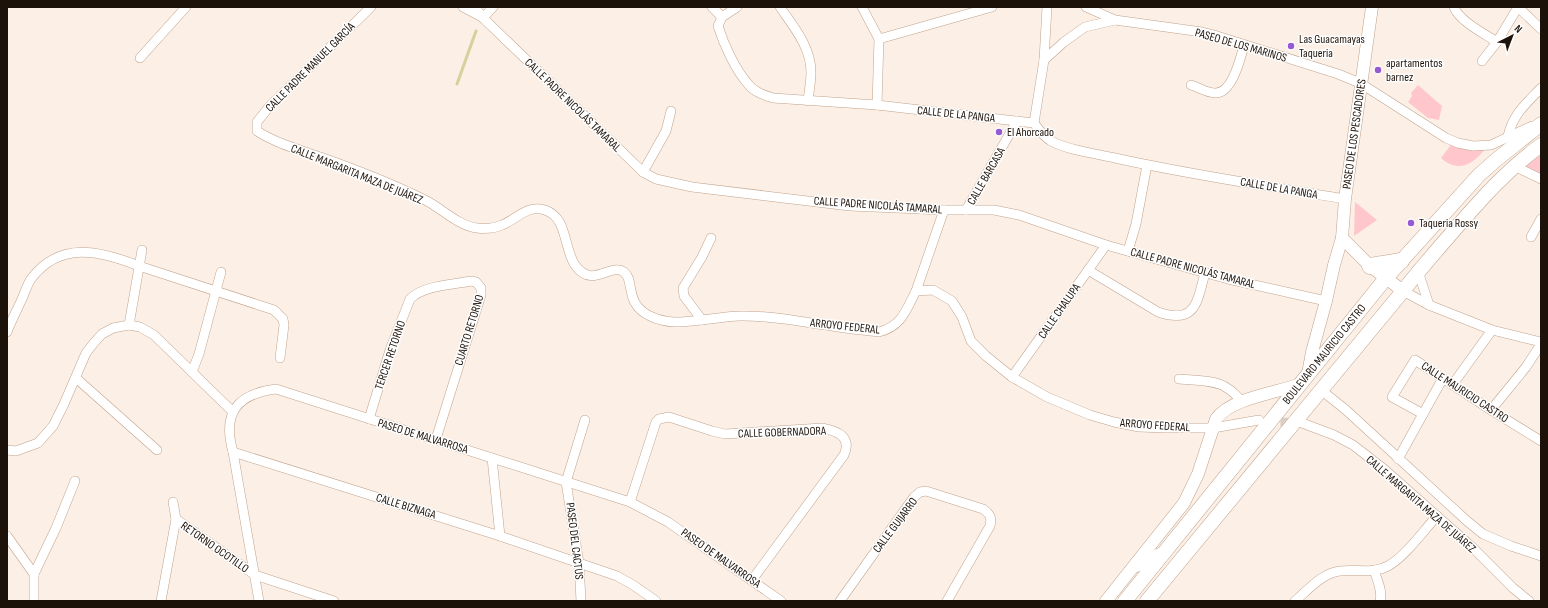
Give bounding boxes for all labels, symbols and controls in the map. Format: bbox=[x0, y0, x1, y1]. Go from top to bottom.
north arrow bbox=[1492, 16, 1532, 56]
street label: CALLE PADRE MANUEL GARCÍA bbox=[262, 19, 359, 115]
text: N bbox=[1512, 22, 1525, 36]
street label: PASEO DE LOS MARINOS bbox=[1193, 25, 1289, 66]
place label: Las Guacamayas Taqueria bbox=[1299, 32, 1365, 61]
marker: Las Guacamayas Taqueria bbox=[1286, 41, 1296, 51]
street label: CALLE PADRE NICOLÁS TAMARAL bbox=[521, 55, 625, 156]
place label: apartamentos barnez bbox=[1386, 56, 1443, 85]
marker: apartamentos barnez bbox=[1373, 65, 1383, 75]
street label: PASEO DE LOS PESCADORES bbox=[1339, 78, 1370, 190]
street label: CALLE DE LA PANGA bbox=[916, 103, 996, 126]
place label: El Ahorcado bbox=[1007, 125, 1054, 140]
marker: El Ahorcado bbox=[994, 127, 1004, 137]
street label: CALLE MARGARITA MAZA DE JUÁREZ bbox=[289, 141, 425, 208]
street label: CALLE BARCASA bbox=[964, 144, 1009, 208]
street label: CALLE DE LA PANGA bbox=[1239, 174, 1320, 203]
street label: CALLE PADRE NICOLÁS TAMARAL bbox=[813, 194, 943, 218]
place label: Taqueria Rossy bbox=[1419, 216, 1479, 231]
marker: Taqueria Rossy bbox=[1406, 218, 1416, 228]
street label: CALLE PADRE NICOLÁS TAMARAL bbox=[1129, 245, 1257, 293]
street label: CALLE CHALUPA bbox=[1035, 280, 1084, 342]
street label: CUARTO RETORNO bbox=[452, 293, 487, 367]
street label: BOULEVARD MAURICIO CASTRO bbox=[1279, 301, 1369, 407]
street label: ARROYO FEDERAL bbox=[808, 315, 881, 338]
street label: TERCER RETORNO bbox=[372, 319, 409, 392]
street label: CALLE MAURICIO CASTRO bbox=[1418, 359, 1511, 426]
street label: PASEO DE MALVARROSA bbox=[376, 416, 471, 458]
street label: ARROYO FEDERAL bbox=[1119, 416, 1191, 435]
street label: CALLE GOBERNADORA bbox=[738, 423, 827, 442]
street label: CALLE MARGARITA MAZA DE JUÁREZ bbox=[1363, 452, 1479, 556]
street label: CALLE BIZNAGA bbox=[374, 490, 438, 523]
street label: CALLE GUIJARRO bbox=[870, 495, 921, 556]
street label: PASEO DEL CACTUS bbox=[562, 502, 587, 580]
street label: RETORNO OCOTILLO bbox=[178, 518, 252, 576]
street label: PASEO DE MALVARROSA bbox=[678, 525, 764, 592]

